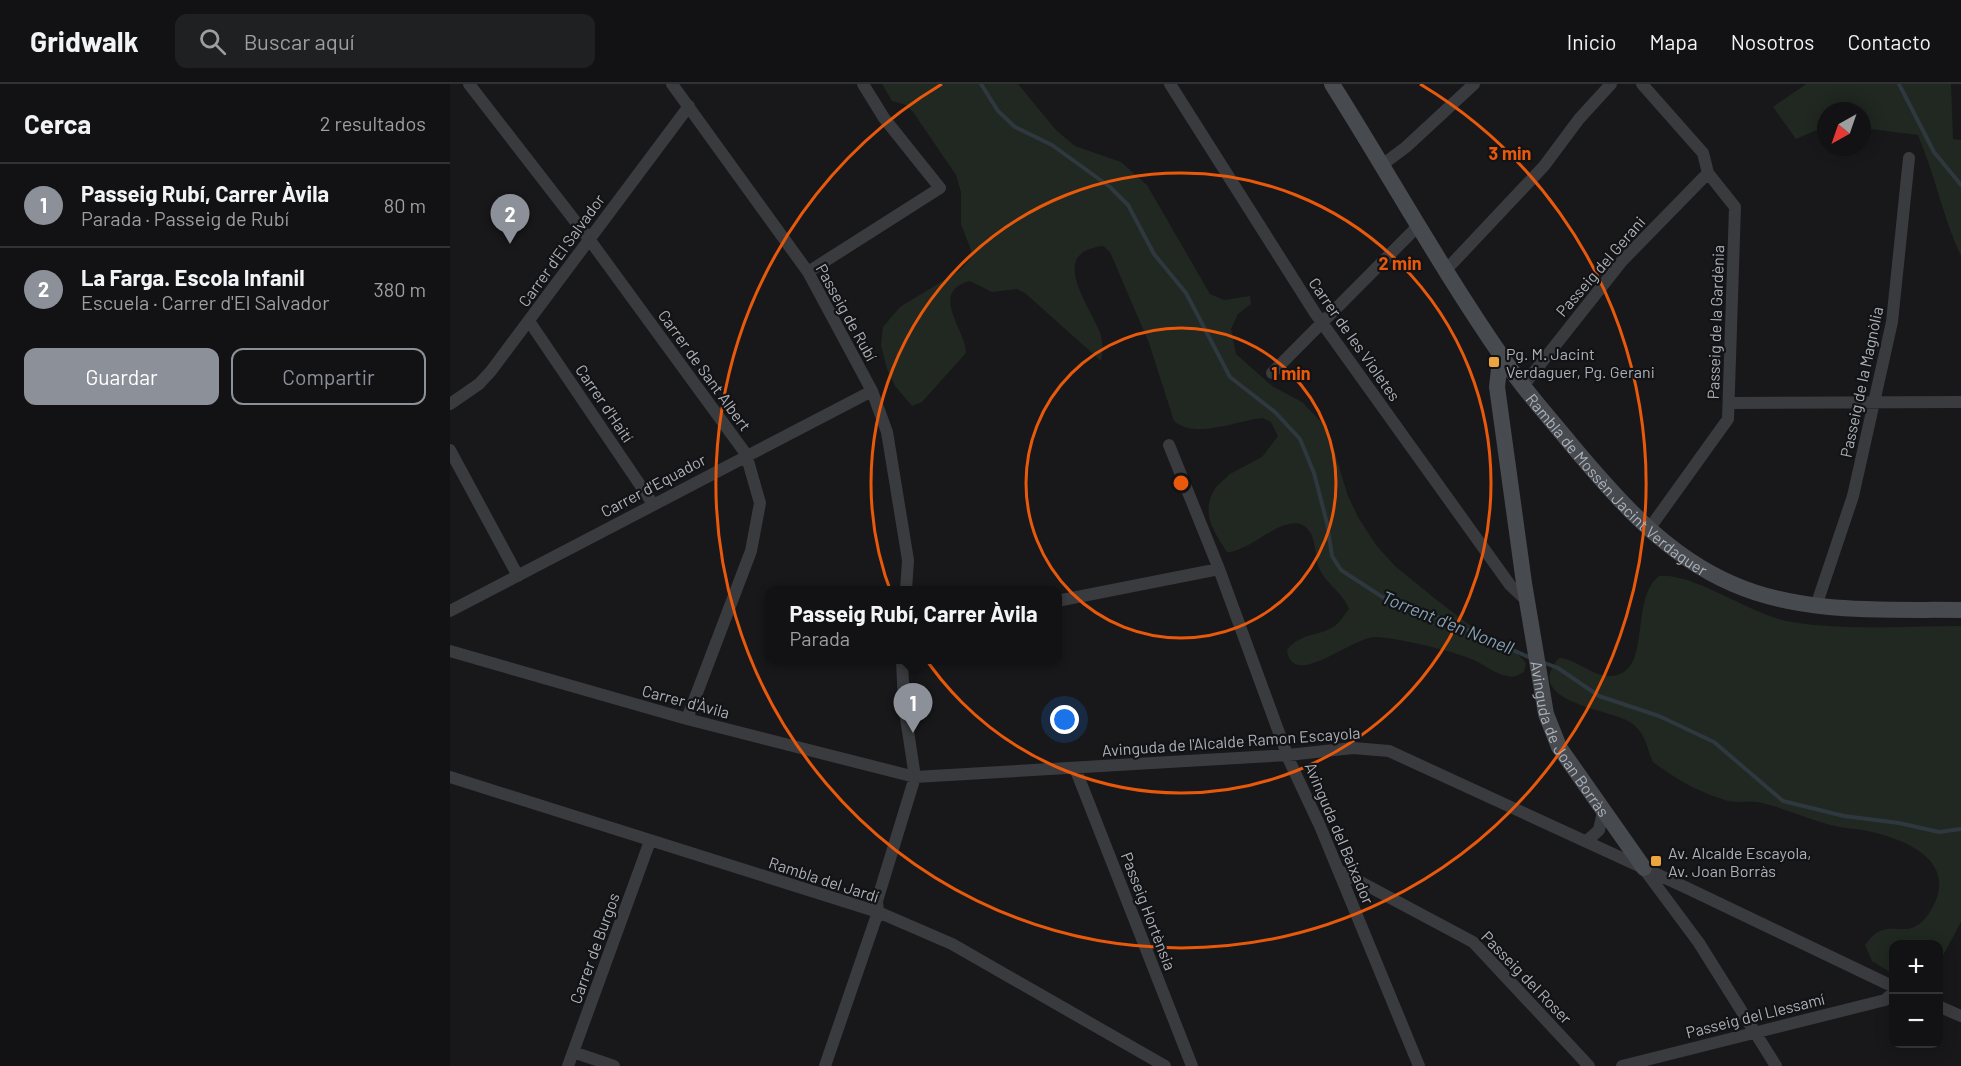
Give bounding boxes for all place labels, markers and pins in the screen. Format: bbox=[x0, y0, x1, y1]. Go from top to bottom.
pin: 2 bbox=[490, 194, 530, 244]
place label: Pg. M. Jacint Verdaguer, Pg. Gerani bbox=[1506, 344, 1655, 381]
marker: Pg. M. Jacint Verdaguer, Pg. Gerani bbox=[1487, 355, 1501, 369]
centre of rings bbox=[1171, 473, 1191, 493]
pin: 1 bbox=[894, 684, 932, 733]
place label: Av. Alcalde Escayola, Av. Joan Borràs bbox=[1668, 843, 1812, 880]
marker: Av. Alcalde Escayola, Av. Joan Borràs bbox=[1649, 854, 1663, 868]

